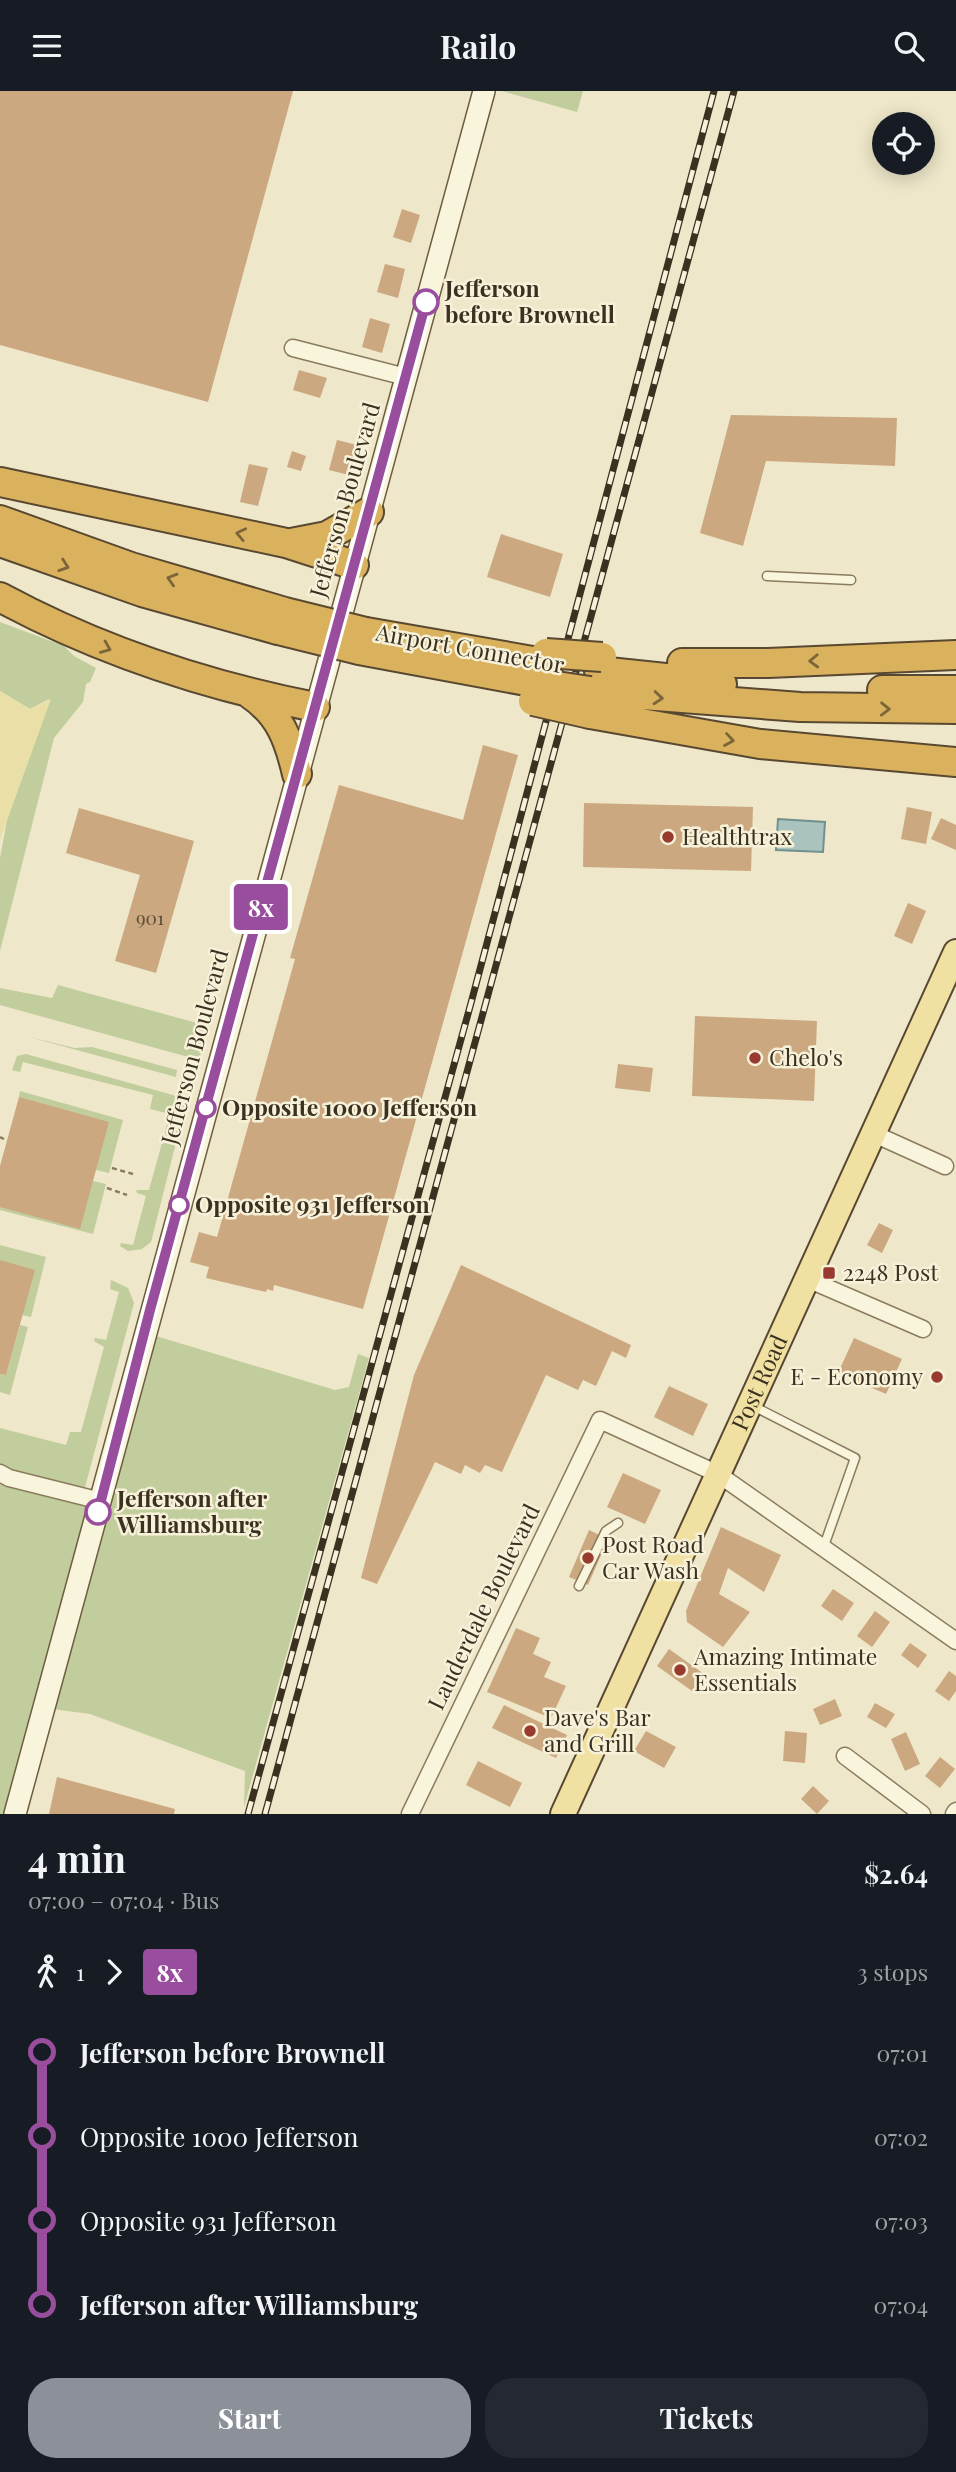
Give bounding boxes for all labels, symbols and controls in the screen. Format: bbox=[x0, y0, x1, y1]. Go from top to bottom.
text: Railo bbox=[440, 24, 516, 67]
icon: menu bbox=[28, 27, 66, 65]
icon: search bbox=[890, 27, 928, 65]
map controls bbox=[872, 112, 935, 175]
button: locate bbox=[872, 112, 935, 175]
place label: Jefferson before Brownell bbox=[444, 272, 615, 329]
marker: Jefferson before Brownell bbox=[413, 289, 439, 315]
street label: Jefferson Boulevard bbox=[301, 398, 386, 602]
one-way arrow bbox=[235, 527, 247, 542]
one-way arrow bbox=[57, 558, 70, 572]
one-way arrow bbox=[166, 573, 178, 588]
street label: Airport Connector bbox=[373, 616, 567, 679]
one-way arrow bbox=[99, 639, 111, 653]
one-way arrow bbox=[809, 654, 820, 669]
one-way arrow bbox=[653, 690, 664, 705]
one-way arrow bbox=[880, 702, 891, 717]
one-way arrow bbox=[723, 732, 735, 747]
place label: Healthtrax bbox=[682, 820, 792, 851]
marker: Healthtrax bbox=[660, 829, 676, 845]
line badge: 8x bbox=[230, 884, 292, 930]
text: 8x bbox=[248, 891, 274, 923]
house number: 901 bbox=[136, 904, 164, 930]
street label: Jefferson Boulevard bbox=[152, 945, 235, 1149]
place label: Chelo's bbox=[769, 1041, 843, 1072]
marker: Chelo's bbox=[747, 1050, 763, 1066]
place label: Opposite 1000 Jefferson bbox=[222, 1091, 477, 1122]
marker: Opposite 1000 Jefferson bbox=[196, 1098, 216, 1118]
place label: Opposite 931 Jefferson bbox=[195, 1188, 430, 1219]
marker: Opposite 931 Jefferson bbox=[169, 1195, 189, 1215]
place label: 2248 Post bbox=[843, 1256, 939, 1287]
marker: 2248 Post bbox=[821, 1265, 837, 1281]
street label: Post Road bbox=[723, 1329, 794, 1435]
place label: E - Economy bbox=[790, 1360, 923, 1391]
marker: E - Economy bbox=[929, 1369, 945, 1385]
place label: Jefferson after Williamsburg bbox=[116, 1482, 268, 1539]
street label: Lauderdale Boulevard bbox=[419, 1498, 546, 1714]
marker: Jefferson after Williamsburg bbox=[85, 1499, 111, 1525]
place label: Post Road Car Wash bbox=[602, 1528, 704, 1585]
marker: Post Road Car Wash bbox=[580, 1550, 596, 1566]
place label: Amazing Intimate Essentials bbox=[693, 1640, 878, 1697]
marker: Amazing Intimate Essentials bbox=[672, 1662, 688, 1678]
place label: Dave's Bar and Grill bbox=[544, 1701, 651, 1758]
marker: Dave's Bar and Grill bbox=[522, 1723, 538, 1739]
text: 4 min bbox=[28, 1832, 126, 1883]
text: $2.64 bbox=[864, 1856, 928, 1891]
text: 07:00 – 07:04 · Bus bbox=[28, 1884, 219, 1915]
icon: walk bbox=[28, 1953, 66, 1991]
icon: forward bbox=[95, 1953, 133, 1991]
text: 1 bbox=[76, 1956, 85, 1987]
text: 8x bbox=[157, 1956, 183, 1988]
text: 3 stops bbox=[857, 1956, 928, 1987]
text: Jefferson before Brownell bbox=[80, 2035, 385, 2070]
text: 07:01 bbox=[876, 2037, 928, 2068]
text: Opposite 1000 Jefferson bbox=[80, 2119, 359, 2154]
text: 07:02 bbox=[874, 2121, 928, 2152]
text: Opposite 931 Jefferson bbox=[80, 2203, 337, 2238]
text: 07:03 bbox=[875, 2205, 928, 2236]
text: Jefferson after Williamsburg bbox=[80, 2287, 418, 2322]
text: 07:04 bbox=[874, 2289, 928, 2320]
button: Start bbox=[28, 2378, 471, 2458]
button: Tickets bbox=[485, 2378, 928, 2458]

